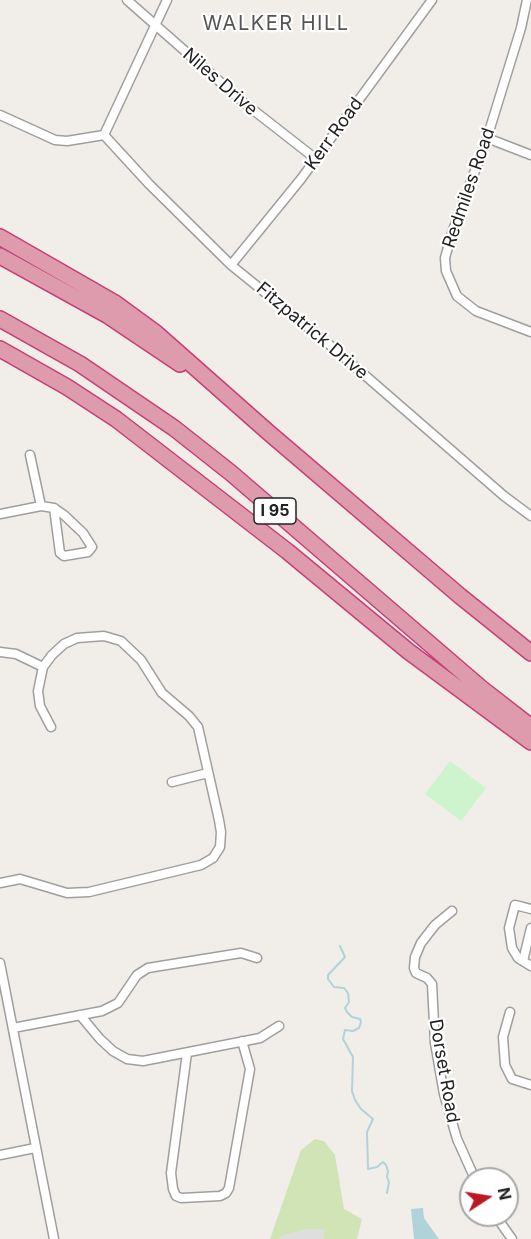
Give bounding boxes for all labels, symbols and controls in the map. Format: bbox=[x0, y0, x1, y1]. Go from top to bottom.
district label: WALKER HILL bbox=[203, 12, 349, 36]
street label: Niles Drive bbox=[178, 44, 262, 120]
street label: Kerr Road bbox=[301, 94, 367, 174]
street label: Redmiles Road bbox=[438, 125, 500, 251]
street label: Fitzpatrick Drive bbox=[252, 278, 372, 384]
road number: I 95 bbox=[254, 498, 296, 524]
street label: Dorset Road bbox=[424, 1017, 464, 1125]
north arrow bbox=[459, 1167, 519, 1227]
text: N bbox=[494, 1186, 516, 1202]

